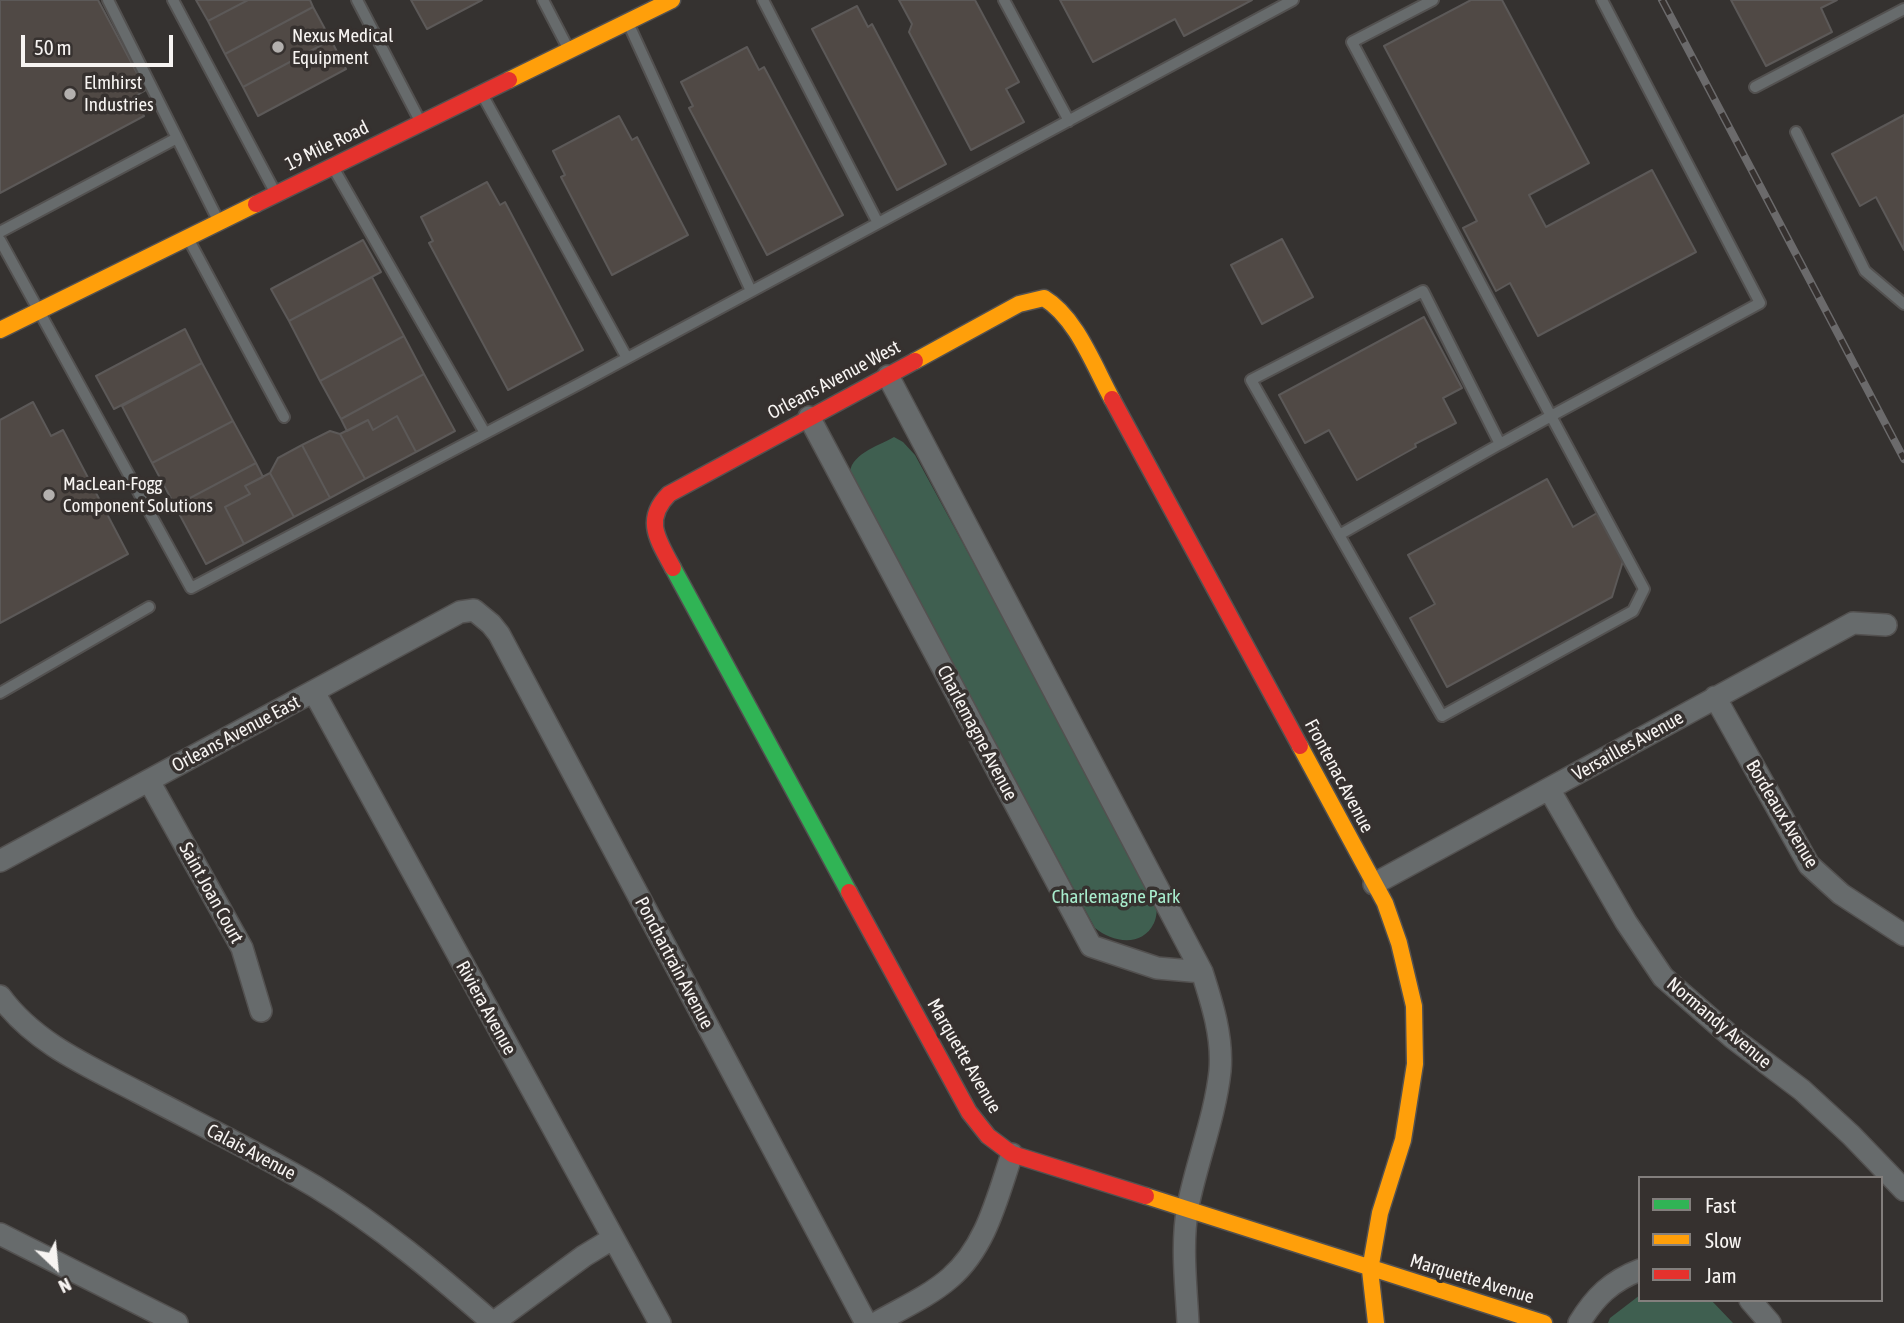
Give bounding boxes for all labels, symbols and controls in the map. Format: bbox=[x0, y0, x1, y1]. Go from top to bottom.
scale bar bbox=[24, 21, 177, 65]
place label: Nexus Medical Equipment bbox=[292, 25, 393, 69]
text: 50 m bbox=[34, 35, 72, 59]
marker: Nexus Medical Equipment bbox=[270, 39, 286, 55]
place label: Elmhirst Industries bbox=[84, 72, 154, 116]
marker: Elmhirst Industries bbox=[62, 86, 78, 102]
street label: 19 Mile Road bbox=[282, 116, 372, 176]
street label: Orleans Avenue West bbox=[764, 335, 904, 425]
place label: MacLean-Fogg Component Solutions bbox=[63, 473, 213, 517]
marker: MacLean-Fogg Component Solutions bbox=[41, 487, 57, 503]
street label: Charlemagne Avenue bbox=[932, 662, 1022, 804]
street label: Orleans Avenue East bbox=[168, 691, 304, 777]
street label: Versailles Avenue bbox=[1569, 706, 1687, 786]
street label: Frontenac Avenue bbox=[1300, 715, 1378, 837]
street label: Bordeaux Avenue bbox=[1741, 756, 1823, 872]
street label: Saint Joan Court bbox=[174, 839, 248, 947]
park label: Charlemagne Park bbox=[1052, 886, 1180, 908]
street label: Ponchartrain Avenue bbox=[630, 893, 718, 1033]
street label: Riviera Avenue bbox=[451, 957, 521, 1059]
street label: Normandy Avenue bbox=[1662, 973, 1776, 1073]
street label: Marquette Avenue bbox=[922, 995, 1006, 1117]
street label: Calais Avenue bbox=[203, 1119, 299, 1185]
legend bbox=[1638, 1176, 1883, 1302]
text: Fast bbox=[1705, 1193, 1736, 1217]
text: Slow bbox=[1705, 1228, 1741, 1252]
north arrow bbox=[21, 1232, 91, 1302]
street label: Marquette Avenue bbox=[1407, 1249, 1537, 1309]
text: Jam bbox=[1705, 1263, 1737, 1287]
text: N bbox=[55, 1274, 75, 1298]

